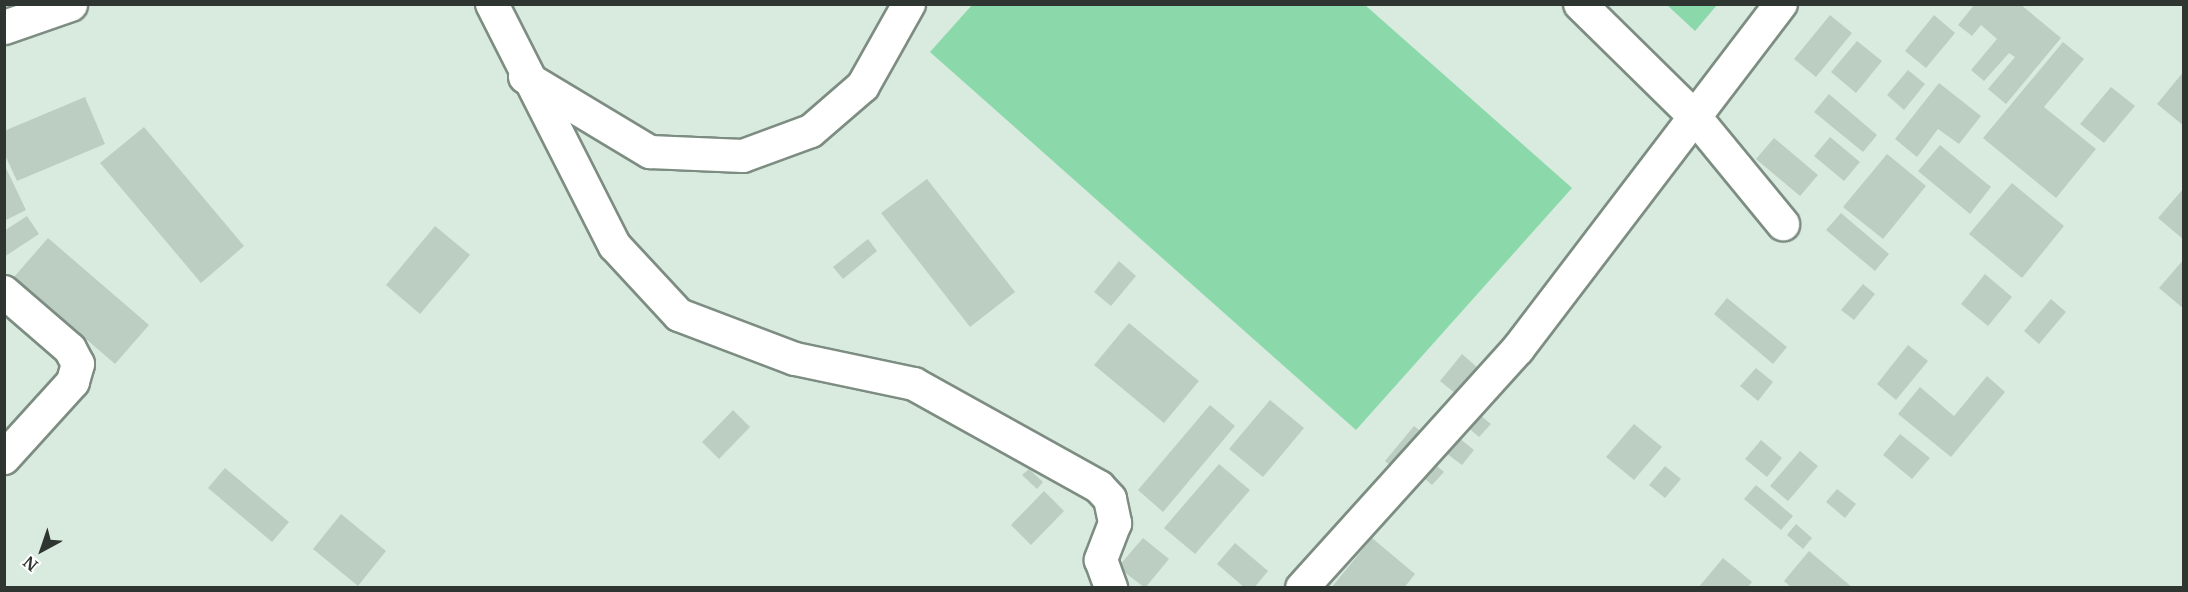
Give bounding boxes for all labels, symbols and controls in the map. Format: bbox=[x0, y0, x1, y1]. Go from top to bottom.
north arrow bbox=[12, 520, 72, 580]
text: N bbox=[19, 552, 42, 576]

